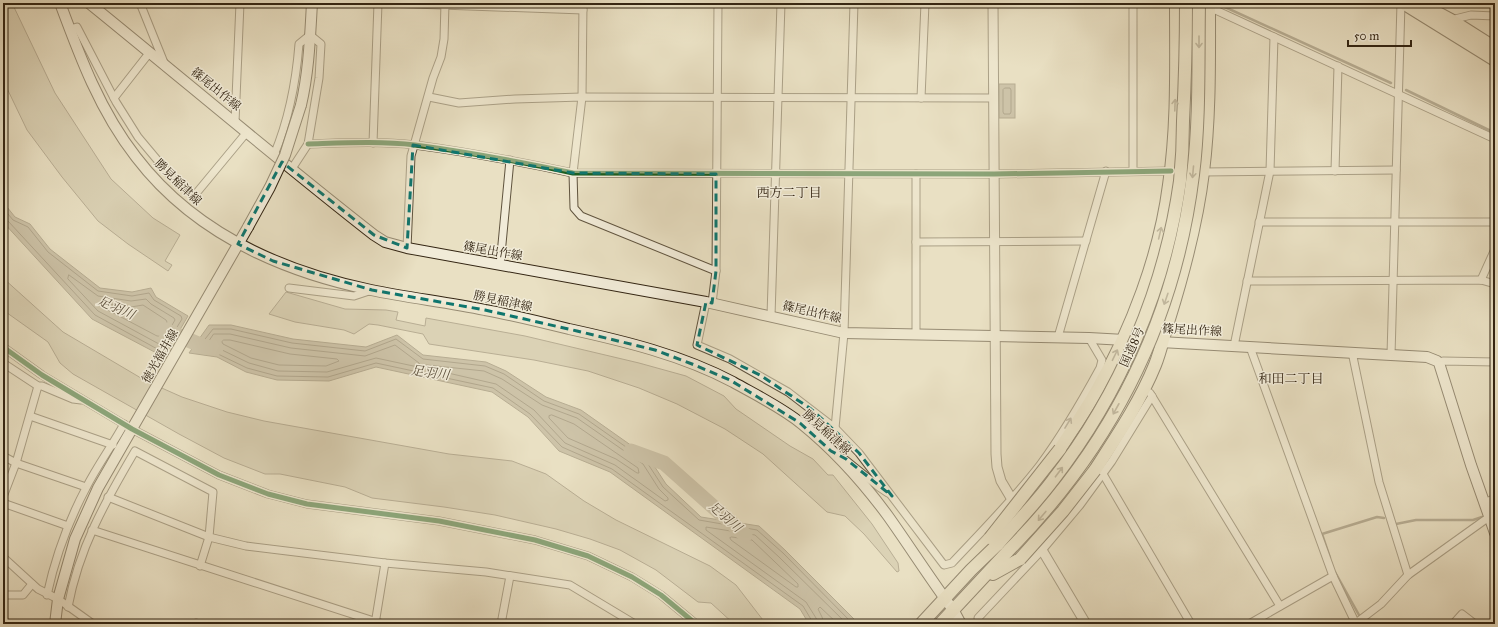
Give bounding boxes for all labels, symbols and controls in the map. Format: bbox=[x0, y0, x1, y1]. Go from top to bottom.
scale bar bbox=[1348, 22, 1411, 48]
text: 50 m bbox=[1354, 29, 1379, 43]
one-way arrow bbox=[1195, 35, 1203, 48]
street label: 篠尾出作線 bbox=[188, 65, 244, 113]
one-way arrow bbox=[1171, 99, 1179, 112]
street label: 勝見稲津線 bbox=[152, 156, 204, 208]
one-way arrow bbox=[1190, 165, 1197, 178]
district label: 西方二丁目 bbox=[756, 185, 822, 201]
one-way arrow bbox=[1156, 227, 1164, 240]
street label: 篠尾出作線 bbox=[462, 239, 524, 263]
street label: 勝見稲津線 bbox=[472, 288, 534, 314]
one-way arrow bbox=[1162, 292, 1169, 305]
water label: 足羽川 bbox=[95, 293, 139, 324]
street label: 篠尾出作線 bbox=[781, 298, 843, 326]
street label: 篠尾出作線 bbox=[1162, 321, 1222, 339]
street label: 国道8号 bbox=[1117, 325, 1147, 369]
street label: 徳光福井線 bbox=[139, 327, 181, 385]
one-way arrow bbox=[1112, 349, 1119, 361]
water label: 足羽川 bbox=[410, 363, 452, 384]
district label: 和田二丁目 bbox=[1258, 371, 1324, 387]
one-way arrow bbox=[1112, 403, 1120, 415]
street label: 勝見稲津線 bbox=[800, 407, 854, 457]
one-way arrow bbox=[1064, 417, 1072, 429]
one-way arrow bbox=[1055, 467, 1064, 478]
water label: 足羽川 bbox=[705, 498, 746, 537]
one-way arrow bbox=[1038, 510, 1047, 521]

